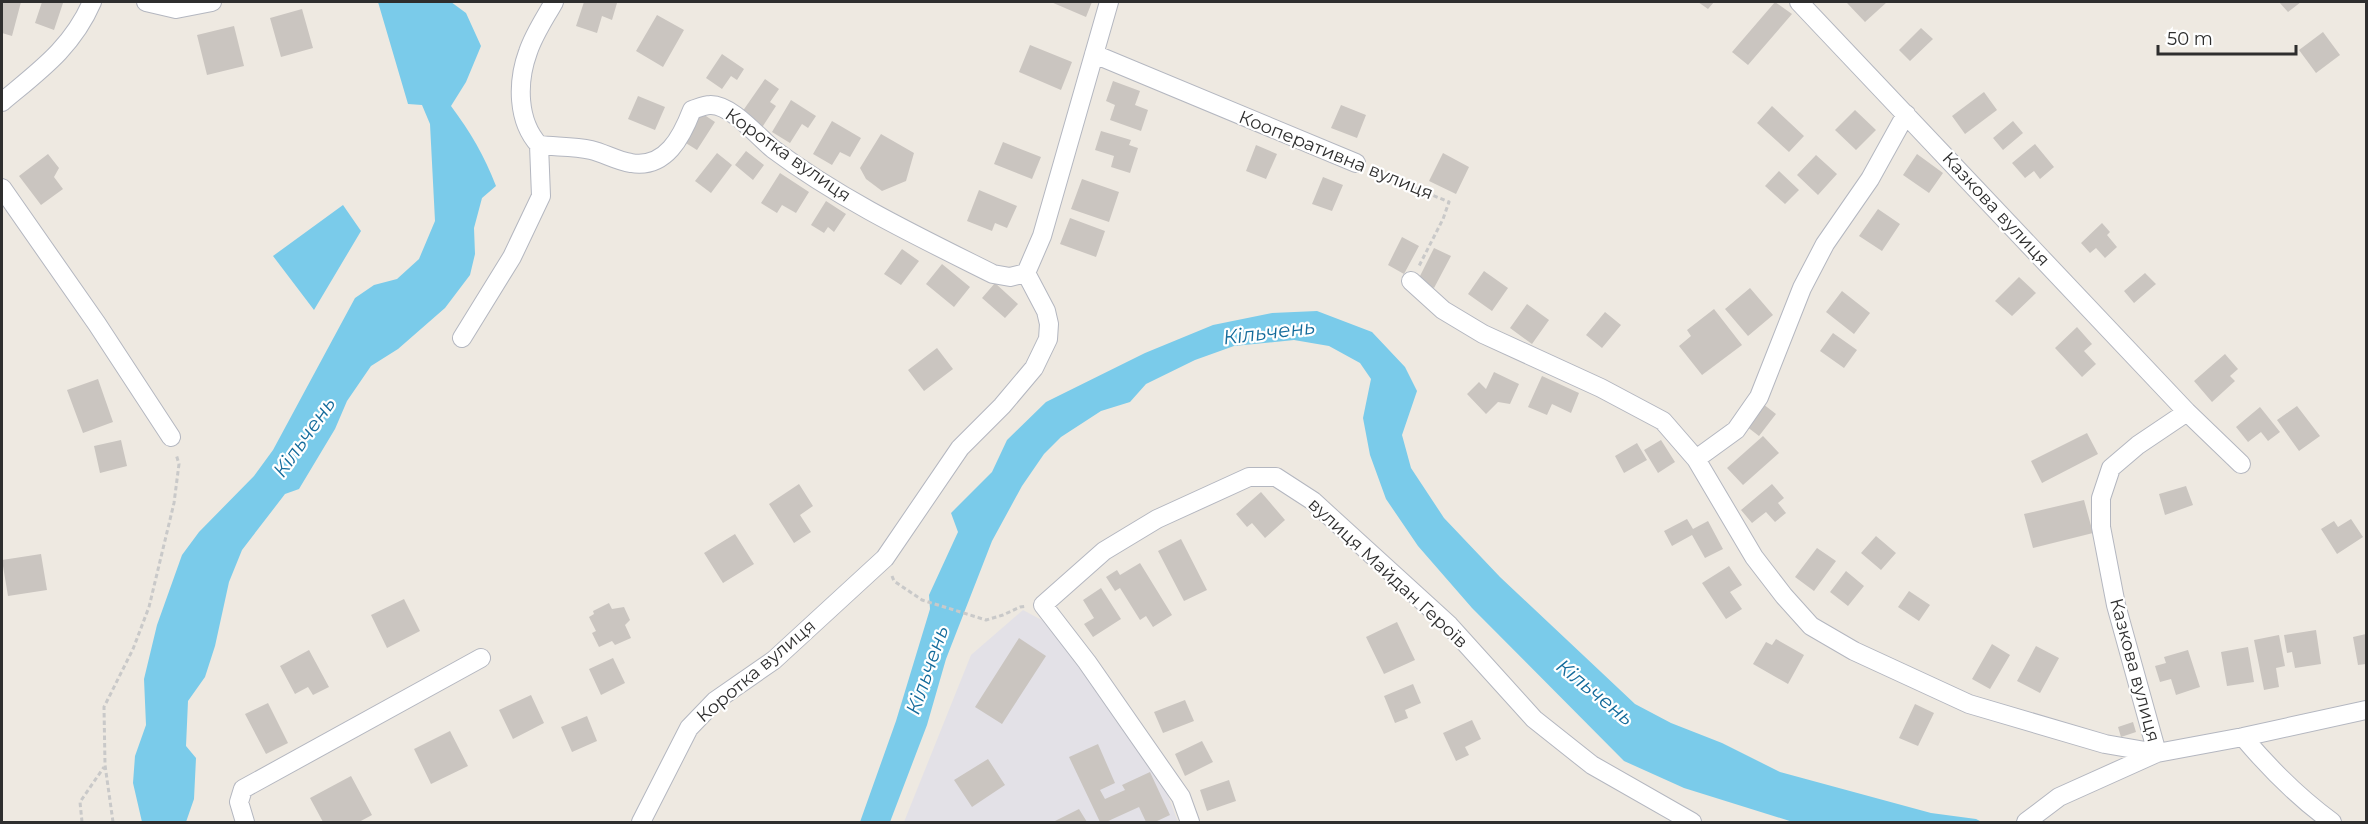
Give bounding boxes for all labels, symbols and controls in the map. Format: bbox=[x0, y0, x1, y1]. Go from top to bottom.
scale bar bbox=[2158, 18, 2296, 56]
text: 50 m bbox=[2167, 28, 2213, 50]
street label: Коротка вулиця bbox=[721, 103, 855, 207]
street label: Кооперативна вулиця bbox=[1236, 106, 1436, 204]
street label: Казкова вулиця bbox=[1938, 147, 2054, 271]
water label: Кільчень bbox=[1222, 314, 1316, 350]
water label: Кільчень bbox=[268, 392, 340, 482]
street label: вулиця Майдан Героїв bbox=[1304, 493, 1472, 653]
street label: Казкова вулиця bbox=[2105, 596, 2165, 744]
street label: Коротка вулиця bbox=[692, 615, 820, 727]
water label: Кільчень bbox=[901, 622, 953, 718]
water label: Кільчень bbox=[1552, 654, 1638, 730]

